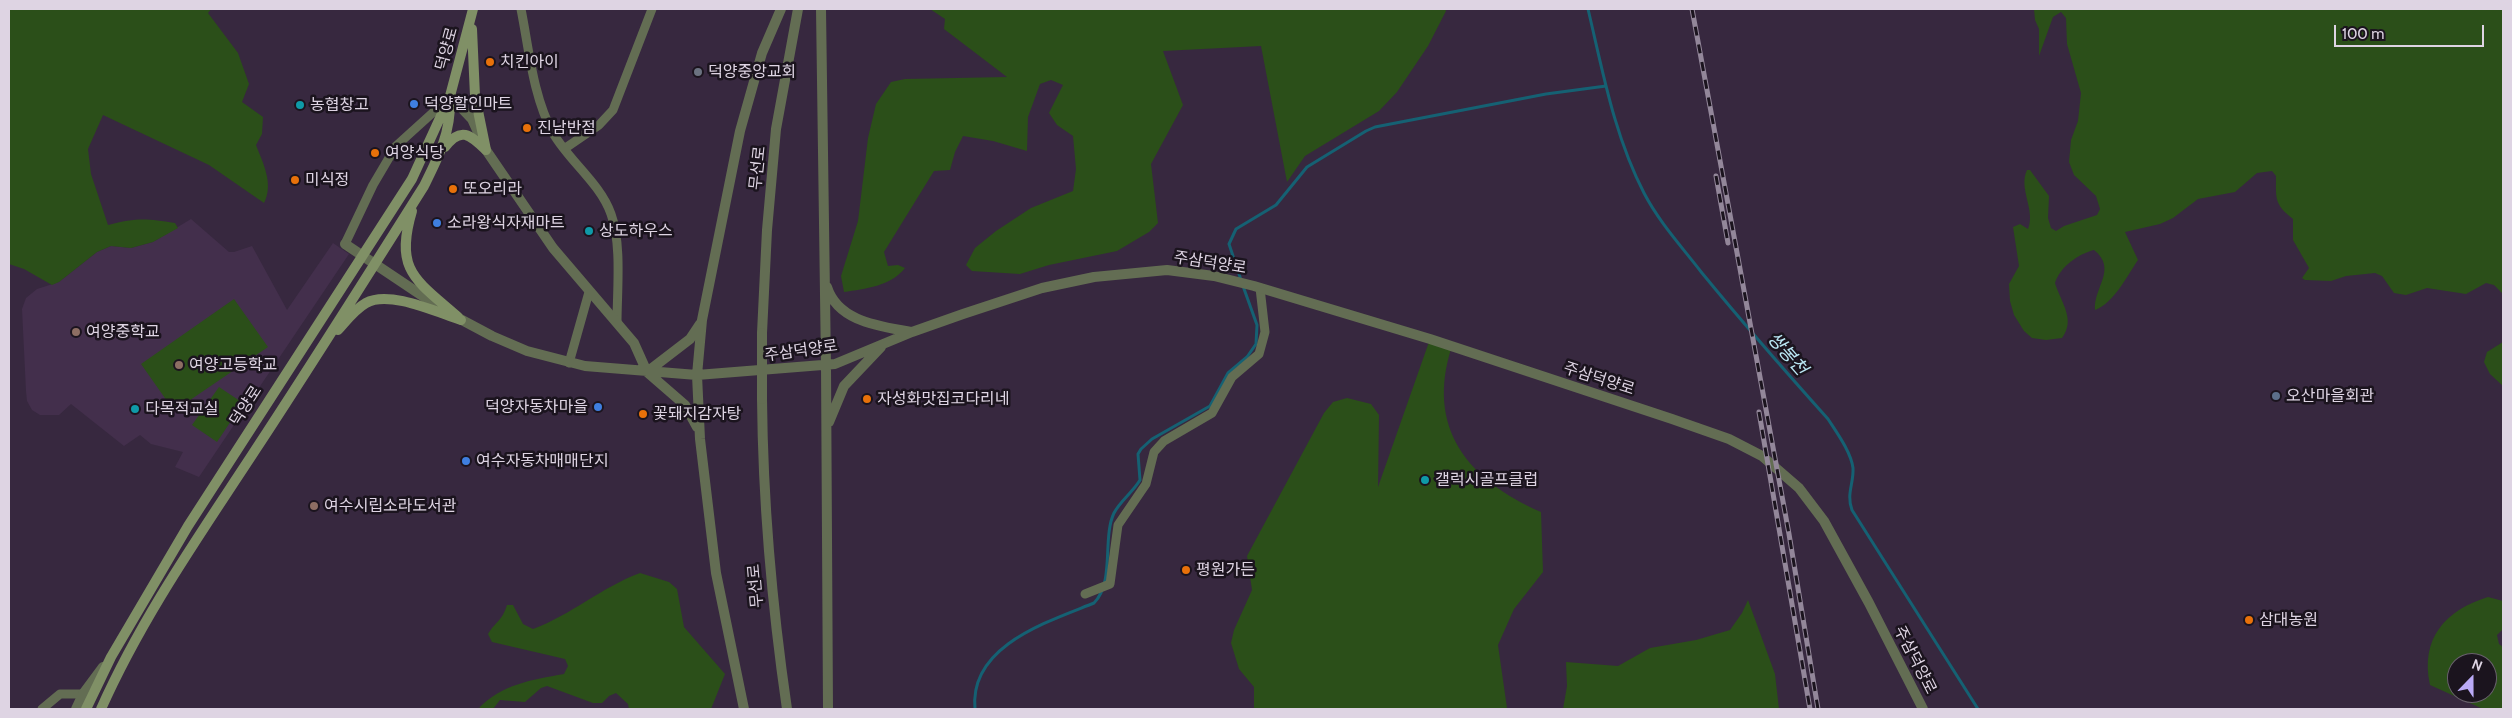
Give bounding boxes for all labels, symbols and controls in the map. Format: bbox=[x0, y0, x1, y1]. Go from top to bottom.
scale bar bbox=[2337, 15, 2487, 47]
street label: 덕양로 bbox=[432, 25, 462, 73]
text: 100 m bbox=[2342, 25, 2384, 43]
place label: 치킨아이 bbox=[500, 52, 559, 72]
marker: 치킨아이 bbox=[484, 56, 496, 68]
place label: 덕양중앙교회 bbox=[708, 62, 796, 82]
marker: 덕양중앙교회 bbox=[692, 66, 704, 78]
place label: 덕양할인마트 bbox=[424, 94, 512, 114]
place label: 농협창고 bbox=[310, 95, 369, 115]
marker: 덕양할인마트 bbox=[408, 98, 420, 110]
marker: 농협창고 bbox=[294, 99, 306, 111]
place label: 진남반점 bbox=[537, 118, 596, 138]
marker: 진남반점 bbox=[521, 122, 533, 134]
place label: 여양식당 bbox=[385, 143, 444, 163]
street label: 무선로 bbox=[746, 145, 770, 191]
marker: 여양식당 bbox=[369, 147, 381, 159]
place label: 미식정 bbox=[305, 170, 349, 190]
marker: 미식정 bbox=[289, 174, 301, 186]
place label: 또오리라 bbox=[463, 179, 522, 199]
marker: 또오리라 bbox=[447, 183, 459, 195]
place label: 소라왕식자재마트 bbox=[447, 213, 565, 233]
marker: 소라왕식자재마트 bbox=[431, 217, 443, 229]
place label: 상도하우스 bbox=[599, 221, 673, 241]
marker: 상도하우스 bbox=[583, 225, 595, 237]
street label: 주삼덕양로 bbox=[1172, 248, 1248, 278]
place label: 여양중학교 bbox=[86, 322, 160, 342]
marker: 여양중학교 bbox=[70, 326, 82, 338]
water label: 쌍봉천 bbox=[1763, 328, 1811, 380]
street label: 주삼덕양로 bbox=[763, 336, 839, 366]
place label: 여양고등학교 bbox=[189, 355, 277, 375]
street label: 주삼덕양로 bbox=[1561, 358, 1637, 400]
marker: 여양고등학교 bbox=[173, 359, 185, 371]
street label: 덕양로 bbox=[226, 382, 266, 430]
place label: 오산마을회관 bbox=[2286, 386, 2374, 406]
place label: 자성화맛집코다리네 bbox=[877, 389, 1009, 409]
marker: 오산마을회관 bbox=[2270, 390, 2282, 402]
marker: 자성화맛집코다리네 bbox=[861, 393, 873, 405]
place label: 덕양자동차마을 bbox=[485, 397, 588, 417]
place label: 다목적교실 bbox=[145, 399, 219, 419]
marker: 덕양자동차마을 bbox=[592, 401, 604, 413]
marker: 다목적교실 bbox=[129, 403, 141, 415]
place label: 꽃돼지감자탕 bbox=[653, 404, 741, 424]
marker: 꽃돼지감자탕 bbox=[637, 408, 649, 420]
place label: 여수자동차매매단지 bbox=[476, 451, 608, 471]
marker: 여수자동차매매단지 bbox=[460, 455, 472, 467]
place label: 갤럭시골프클럽 bbox=[1435, 470, 1538, 490]
marker: 갤럭시골프클럽 bbox=[1419, 474, 1431, 486]
place label: 여수시립소라도서관 bbox=[324, 496, 456, 516]
marker: 여수시립소라도서관 bbox=[308, 500, 320, 512]
place label: 평원가든 bbox=[1196, 560, 1255, 580]
street label: 무선로 bbox=[745, 563, 767, 609]
marker: 평원가든 bbox=[1180, 564, 1192, 576]
place label: 삼대농원 bbox=[2259, 610, 2318, 630]
marker: 삼대농원 bbox=[2243, 614, 2255, 626]
street label: 주삼덕양로 bbox=[1890, 623, 1940, 697]
north arrow bbox=[2447, 653, 2497, 703]
text: N bbox=[2469, 655, 2485, 675]

